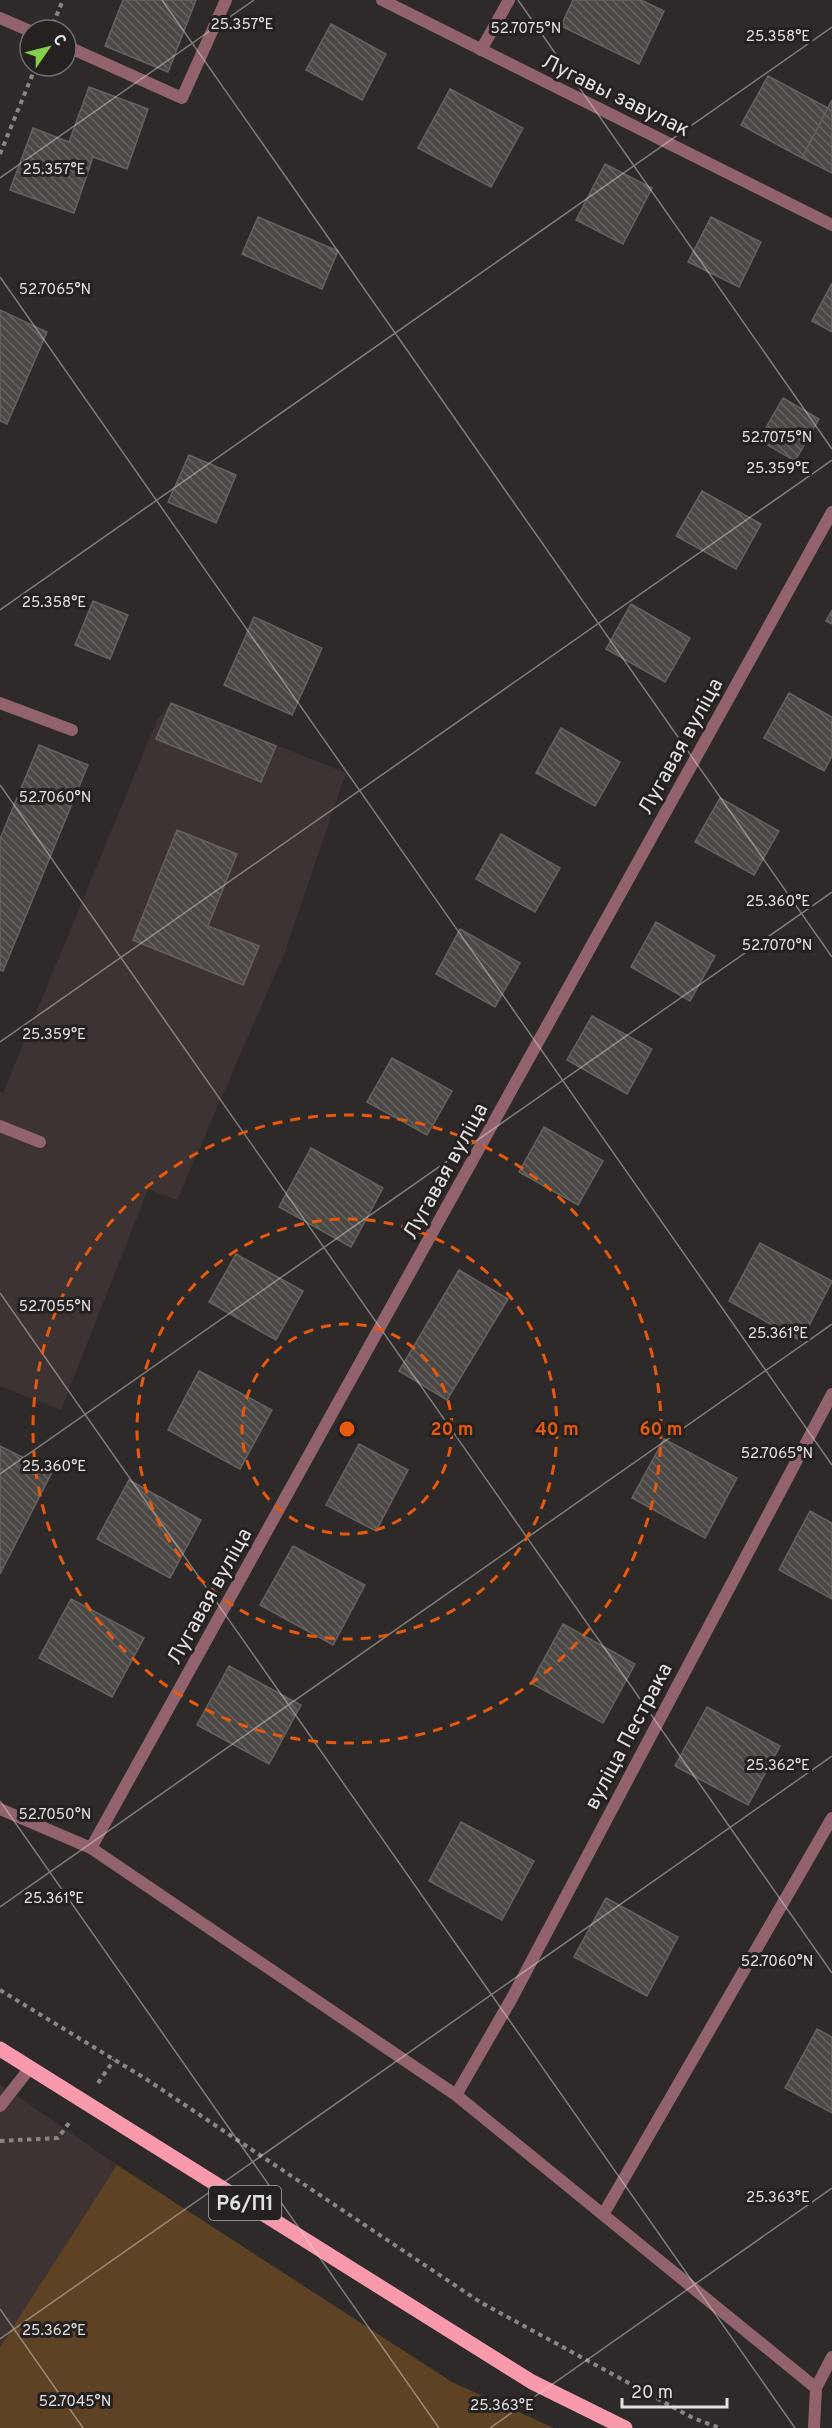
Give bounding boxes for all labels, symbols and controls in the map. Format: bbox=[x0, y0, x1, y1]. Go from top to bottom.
text: 25.357°E bbox=[210, 16, 274, 35]
north arrow bbox=[18, 18, 78, 78]
text: 52.7075°N bbox=[491, 20, 561, 39]
text: 25.358°E bbox=[746, 28, 810, 47]
text: С bbox=[48, 31, 70, 50]
street label: Лугавы завулак bbox=[537, 49, 694, 144]
text: 25.357°E bbox=[22, 161, 86, 180]
text: 52.7065°N bbox=[19, 281, 91, 300]
text: 52.7075°N bbox=[742, 429, 812, 448]
text: 25.359°E bbox=[746, 460, 810, 479]
text: 25.358°E bbox=[22, 594, 86, 613]
street label: Лугавая вуліца bbox=[633, 674, 730, 820]
text: 52.7060°N bbox=[19, 789, 91, 808]
text: 25.360°E bbox=[746, 893, 810, 912]
text: 52.7070°N bbox=[742, 937, 812, 956]
text: 25.359°E bbox=[22, 1026, 86, 1045]
street label: Лугавая вуліца bbox=[398, 1099, 495, 1245]
text: 52.7055°N bbox=[19, 1298, 91, 1317]
text: 25.361°E bbox=[748, 1325, 808, 1344]
centre of rings bbox=[337, 1419, 357, 1439]
text: 20 m bbox=[430, 1419, 474, 1442]
text: 40 m bbox=[535, 1419, 579, 1442]
text: 60 m bbox=[639, 1419, 683, 1442]
text: 52.7065°N bbox=[741, 1445, 813, 1464]
text: 25.360°E bbox=[22, 1458, 86, 1477]
street label: Лугавая вуліца bbox=[162, 1524, 259, 1670]
street label: вуліца Пестрака bbox=[579, 1659, 679, 1815]
text: 25.362°E bbox=[746, 1757, 810, 1776]
text: 52.7050°N bbox=[19, 1806, 91, 1825]
text: 25.361°E bbox=[24, 1890, 84, 1909]
text: 52.7060°N bbox=[741, 1953, 813, 1972]
road number: Р6/П1 bbox=[209, 2186, 281, 2220]
text: 25.363°E bbox=[746, 2189, 810, 2208]
text: 25.362°E bbox=[22, 2322, 86, 2341]
scale bar bbox=[622, 2371, 727, 2409]
text: 20 m bbox=[631, 2382, 673, 2405]
text: 52.7045°N bbox=[39, 2393, 111, 2412]
text: 25.363°E bbox=[470, 2397, 534, 2416]

